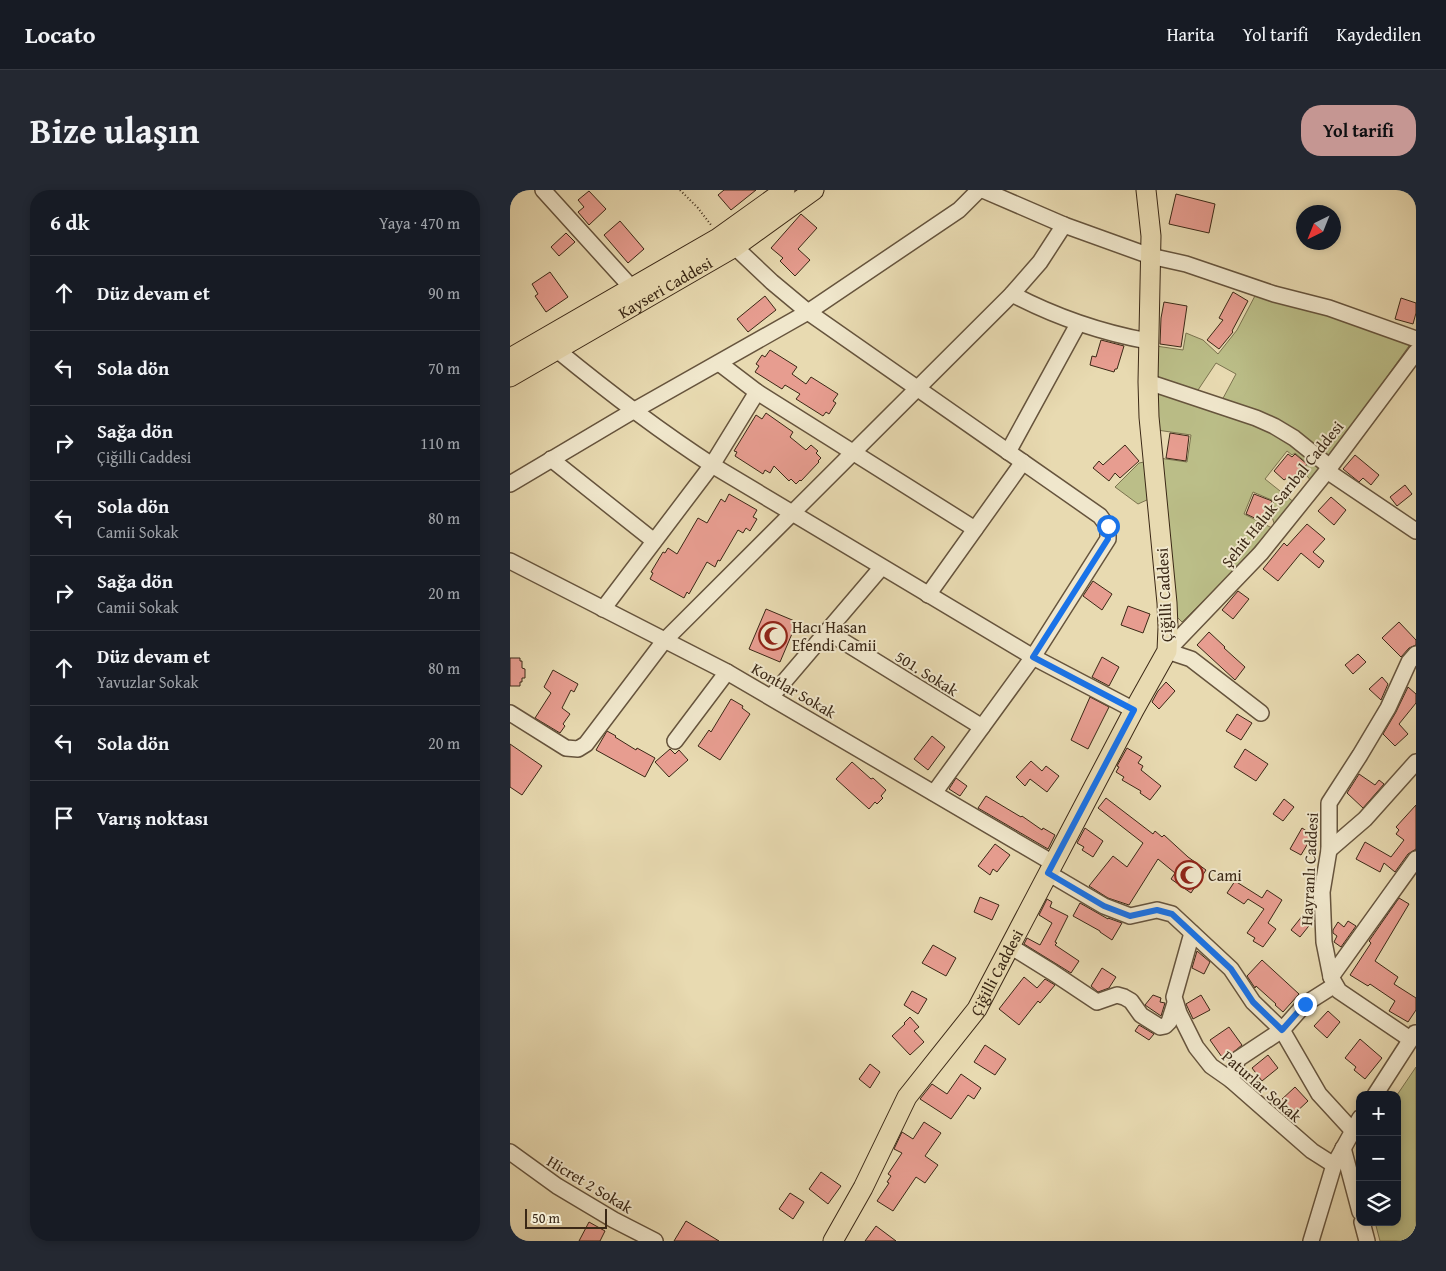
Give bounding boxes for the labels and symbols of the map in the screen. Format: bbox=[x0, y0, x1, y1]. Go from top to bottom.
north arrow bbox=[1296, 205, 1341, 250]
street label: Kayseri Caddesi bbox=[613, 250, 717, 324]
street label: Şehit Haluk Sarıbal Caddesi bbox=[1215, 415, 1349, 573]
route start bbox=[1097, 515, 1120, 538]
street label: Çiğilli Caddesi bbox=[1150, 547, 1178, 643]
place label: Hacı Hasan Efendi Camii bbox=[792, 615, 877, 657]
mosque icon: Hacı Hasan Efendi Camii bbox=[758, 621, 788, 651]
street label: 501. Sokak bbox=[891, 644, 964, 702]
street label: Kontlar Sokak bbox=[747, 656, 842, 724]
street label: Hayranlı Caddesi bbox=[1294, 811, 1324, 926]
mosque icon: Cami bbox=[1174, 860, 1204, 890]
place label: Cami bbox=[1208, 863, 1242, 887]
street label: Çiğilli Caddesi bbox=[964, 924, 1029, 1021]
route end bbox=[1294, 993, 1317, 1016]
street label: Paturlar Sokak bbox=[1217, 1044, 1308, 1128]
street label: Hicret 2 Sokak bbox=[543, 1149, 638, 1220]
scale bar bbox=[525, 1206, 608, 1229]

